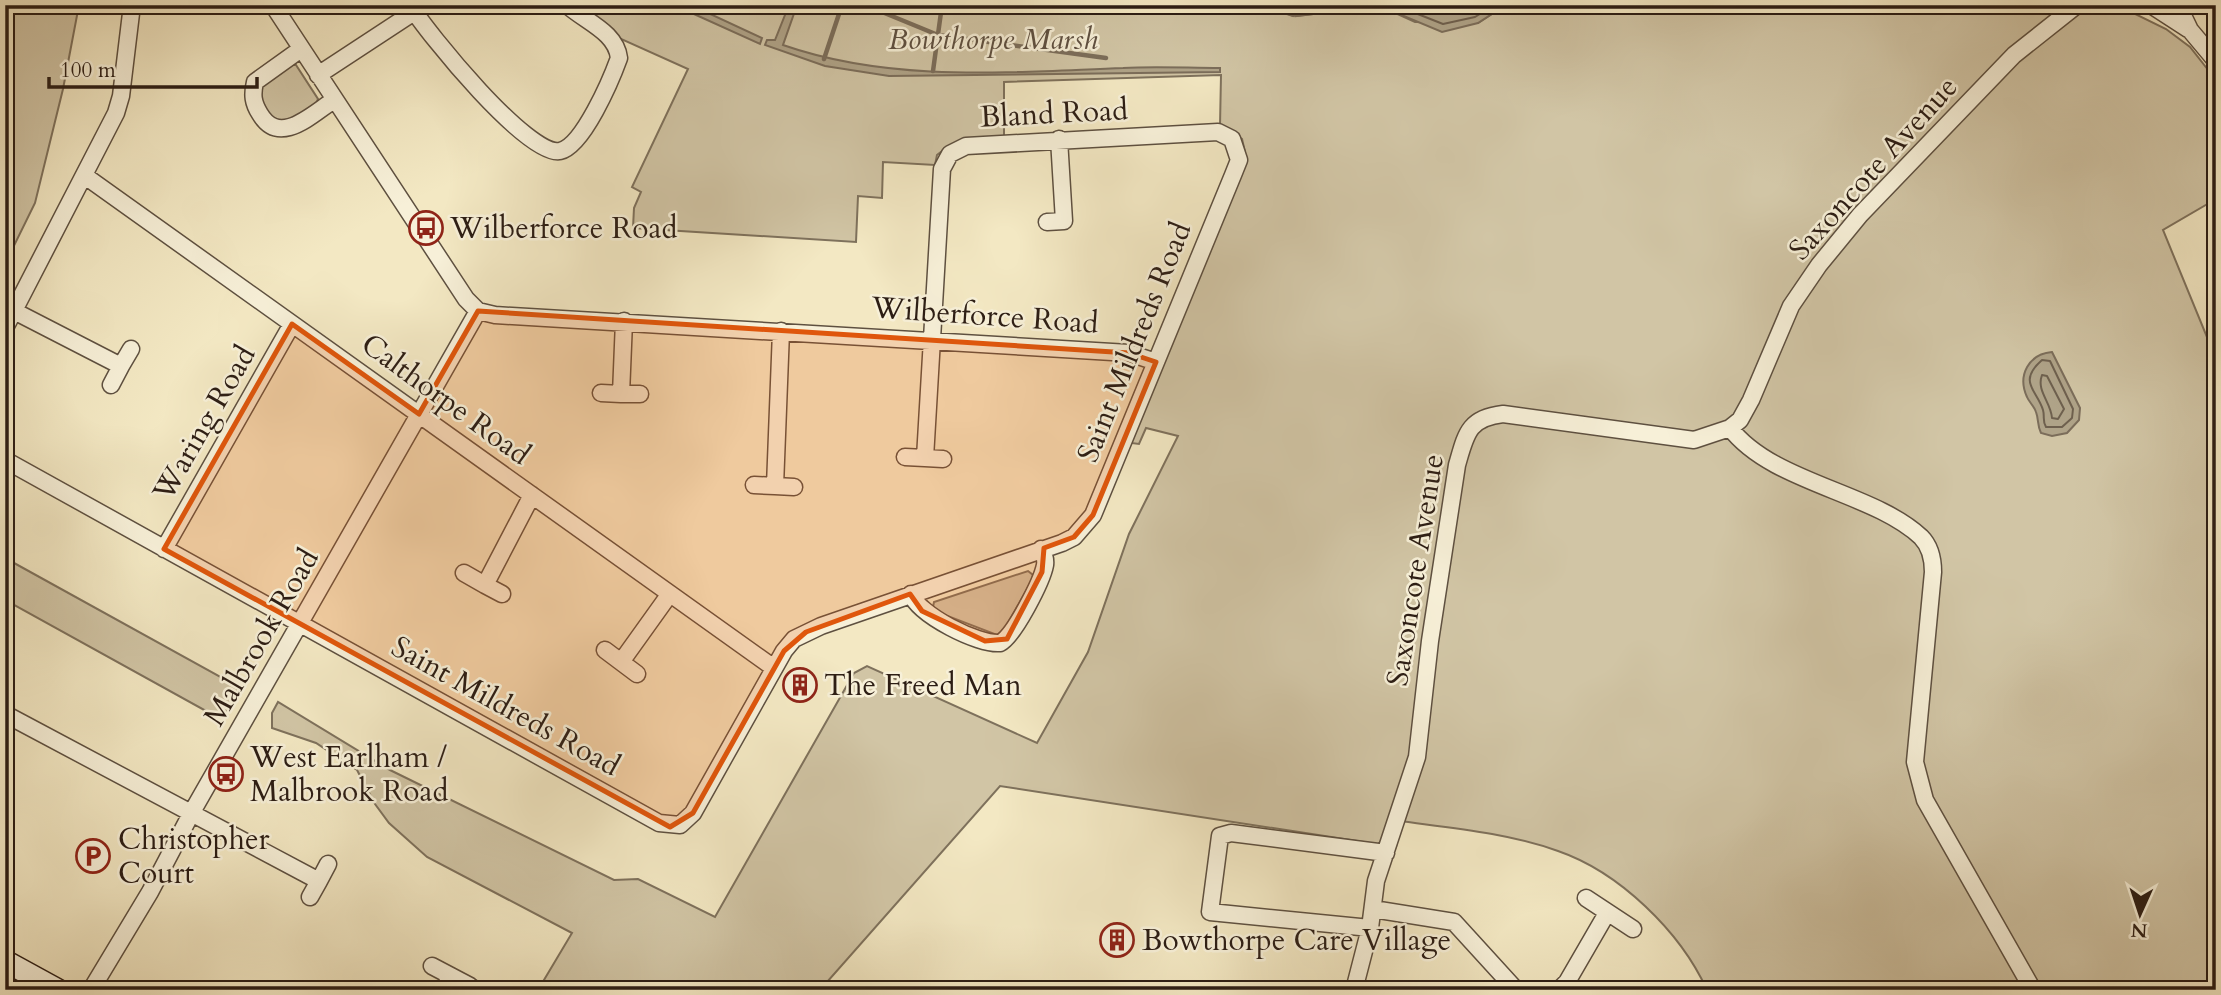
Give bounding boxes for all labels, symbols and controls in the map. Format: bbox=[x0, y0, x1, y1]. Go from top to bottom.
park label: Bowthorpe Marsh bbox=[888, 19, 1099, 60]
scale bar bbox=[49, 46, 257, 90]
text: 100 m bbox=[60, 56, 116, 85]
street label: Saxoncote Avenue bbox=[1780, 67, 1967, 269]
street label: Bland Road bbox=[979, 89, 1129, 138]
place label: Wilberforce Road bbox=[449, 208, 677, 249]
bus stop icon: Wilberforce Road bbox=[407, 209, 445, 247]
street label: Saint Mildreds Road bbox=[1068, 216, 1201, 468]
street label: Wilberforce Road bbox=[869, 287, 1100, 344]
street label: Calthorpe Road bbox=[353, 324, 539, 475]
street label: Waring Road bbox=[143, 338, 266, 509]
street label: Saxoncote Avenue bbox=[1377, 451, 1454, 689]
street label: Malbrook Road bbox=[194, 541, 329, 733]
street label: Saint Mildreds Road bbox=[384, 626, 628, 786]
place label: The Freed Man bbox=[824, 665, 1022, 706]
building icon: The Freed Man bbox=[781, 666, 819, 704]
place label: West Earlham / Malbrook Road bbox=[249, 737, 448, 812]
bus stop icon: West Earlham / Malbrook Road bbox=[207, 755, 245, 793]
place label: Christopher Court bbox=[118, 819, 270, 894]
parking icon: Christopher Court bbox=[74, 837, 112, 875]
north arrow bbox=[2106, 880, 2176, 950]
text: N bbox=[2130, 917, 2148, 943]
place label: Bowthorpe Care Village bbox=[1142, 920, 1451, 961]
building icon: Bowthorpe Care Village bbox=[1098, 921, 1136, 959]

